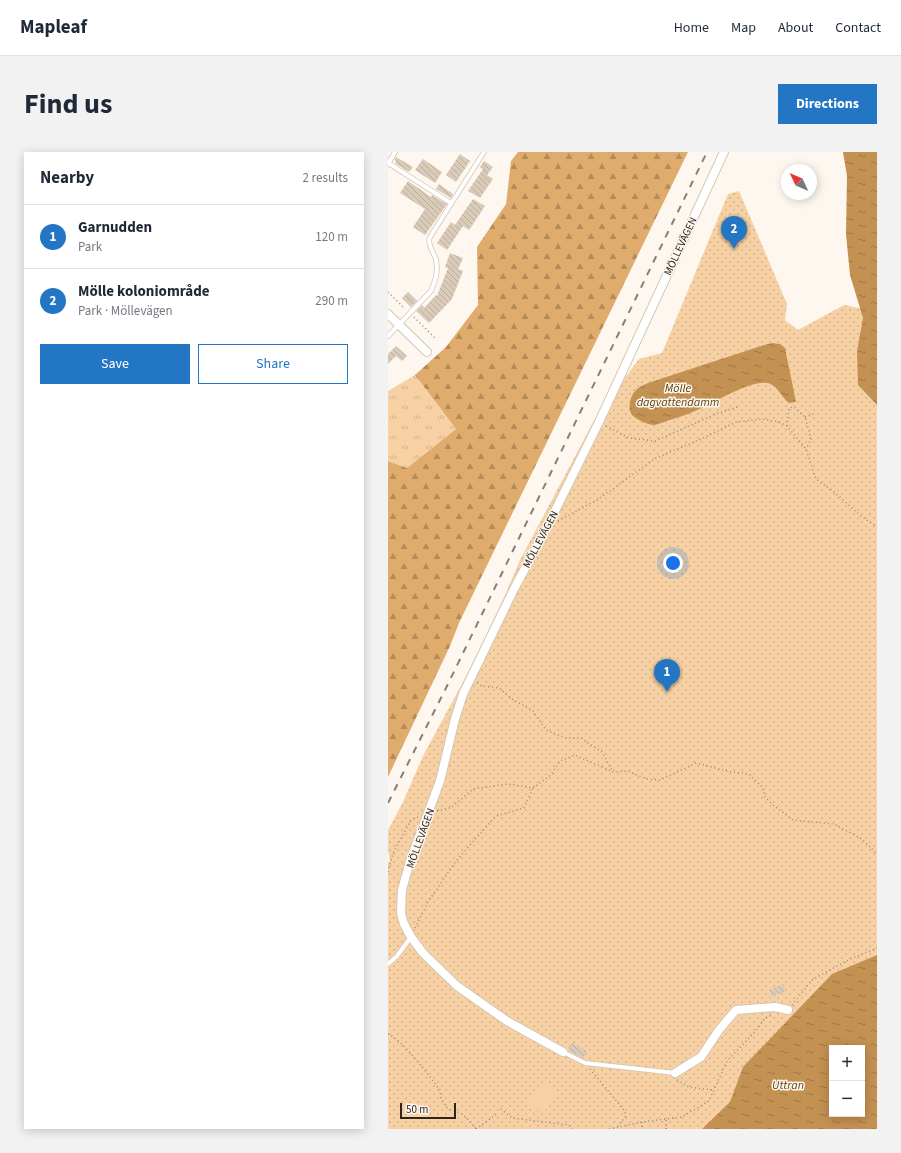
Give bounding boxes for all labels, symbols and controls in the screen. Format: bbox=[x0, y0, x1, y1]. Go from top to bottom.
text: Mapleaf bbox=[20, 14, 87, 41]
text: Home bbox=[674, 18, 709, 38]
text: Map bbox=[731, 18, 756, 38]
text: About bbox=[778, 18, 813, 38]
text: Contact bbox=[835, 18, 881, 38]
text: Find us bbox=[24, 84, 112, 124]
button: Directions bbox=[778, 84, 877, 124]
north arrow bbox=[781, 164, 817, 200]
text: Nearby bbox=[40, 166, 94, 190]
text: 2 results bbox=[303, 169, 348, 187]
street label: MÖLLEVÄGEN bbox=[660, 215, 701, 278]
pin: 2 bbox=[721, 216, 747, 249]
text: Garnudden bbox=[78, 217, 152, 238]
text: 1 bbox=[50, 228, 56, 246]
text: 120 m bbox=[315, 228, 348, 246]
text: Park bbox=[78, 238, 102, 256]
text: Mölle koloniområde bbox=[78, 281, 210, 302]
text: 2 bbox=[50, 292, 56, 310]
text: 290 m bbox=[315, 292, 348, 310]
text: Park · Möllevägen bbox=[78, 302, 173, 320]
button: Save bbox=[40, 344, 190, 384]
button: Share bbox=[198, 344, 348, 384]
water label: Mölle dagvattendamm bbox=[637, 380, 719, 411]
street label: MÖLLEVÄGEN bbox=[519, 508, 562, 571]
your location bbox=[663, 553, 683, 573]
pin: 1 bbox=[654, 659, 680, 692]
street label: MÖLLEVÄGEN bbox=[403, 806, 438, 870]
map controls bbox=[829, 1045, 865, 1117]
button: + bbox=[829, 1045, 865, 1081]
water label: Uttran bbox=[772, 1077, 804, 1094]
button: − bbox=[829, 1081, 865, 1117]
scale bar bbox=[400, 1101, 456, 1120]
text: 50 m bbox=[406, 1102, 428, 1117]

